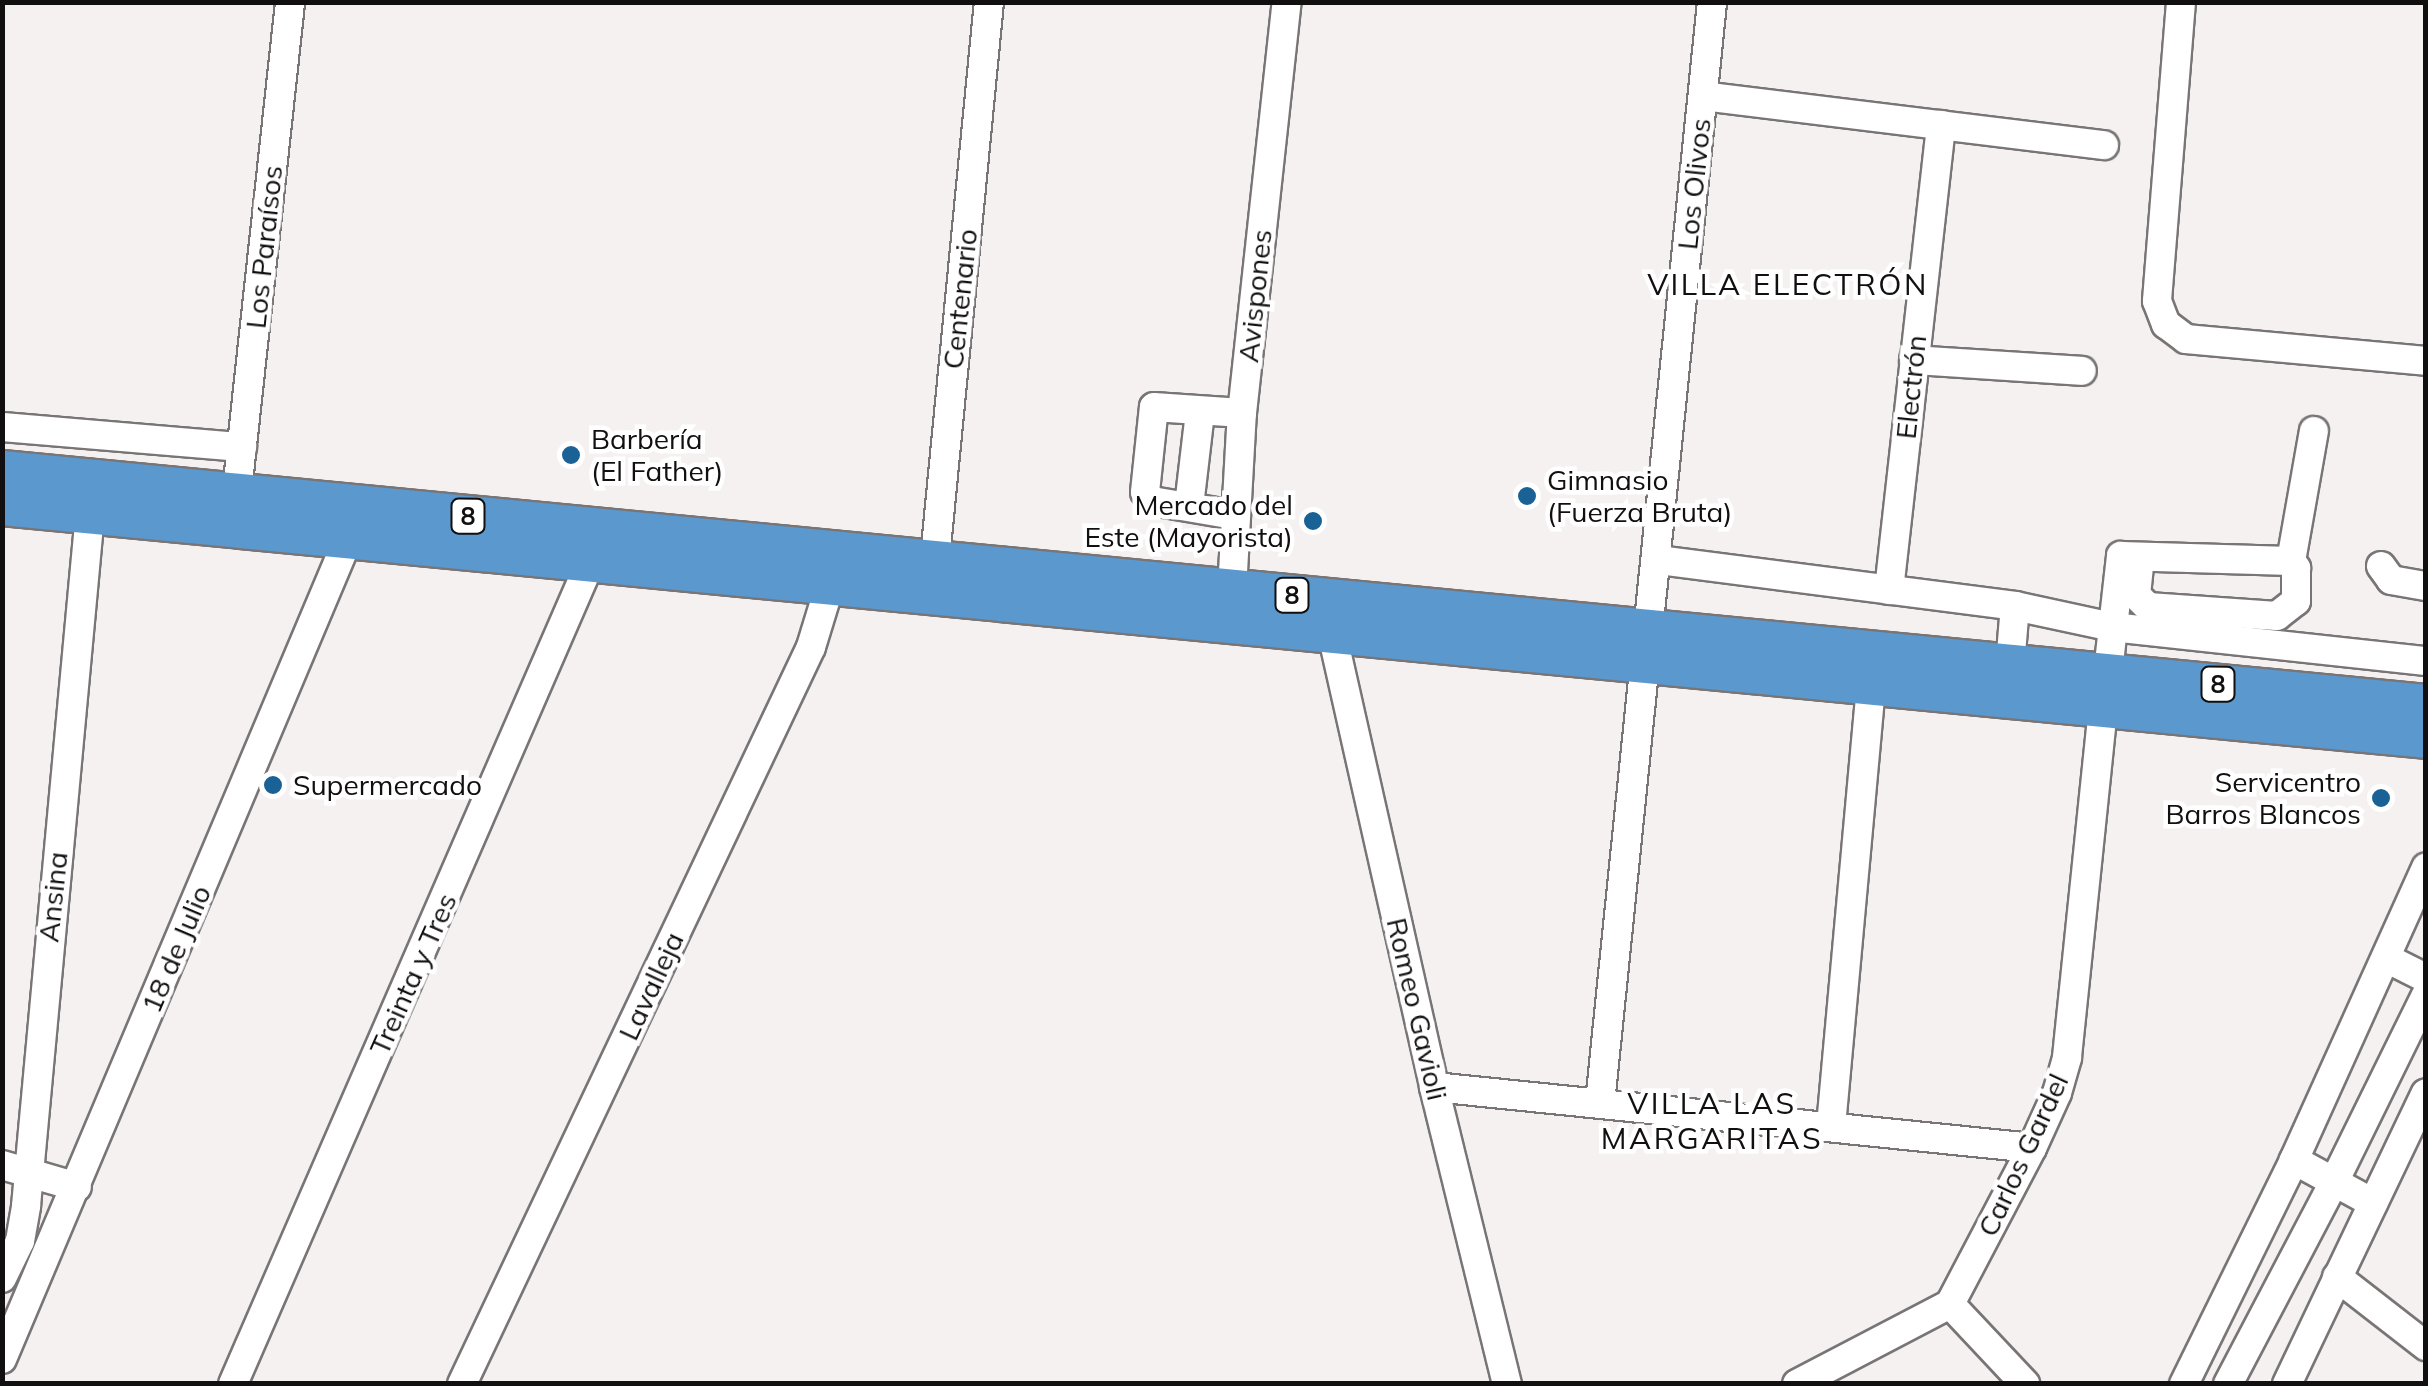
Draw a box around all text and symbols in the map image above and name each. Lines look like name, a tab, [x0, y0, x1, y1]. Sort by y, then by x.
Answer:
street label: Los Olivos	[1670, 117, 1718, 251]
street label: Los Paraísos	[239, 164, 289, 330]
street label: Centenario	[936, 227, 984, 371]
street label: Avispones	[1231, 228, 1279, 364]
district label: VILLA ELECTRÓN	[1647, 266, 1929, 302]
street label: Electrón	[1889, 333, 1933, 441]
place label: Barbería (El Father)	[591, 422, 723, 488]
marker: Barbería (El Father)	[560, 444, 582, 466]
place label: Gimnasio (Fuerza Bruta)	[1547, 463, 1732, 529]
marker: Gimnasio (Fuerza Bruta)	[1516, 485, 1538, 507]
place label: Mercado del Este (Mayorista)	[1084, 488, 1293, 554]
road number: 8	[450, 496, 486, 536]
marker: Mercado del Este (Mayorista)	[1302, 510, 1324, 532]
road number: 8	[1274, 575, 1310, 615]
road number: 8	[2200, 664, 2236, 704]
place label: Servicentro Barros Blancos	[2165, 765, 2361, 831]
place label: Supermercado	[293, 768, 482, 802]
marker: Supermercado	[262, 774, 284, 796]
marker: Servicentro Barros Blancos	[2370, 787, 2392, 809]
street label: Ansina	[32, 850, 74, 944]
street label: 18 de Julio	[134, 880, 218, 1018]
street label: Treinta y Tres	[362, 888, 464, 1060]
street label: Romeo Gavioli	[1380, 915, 1454, 1103]
street label: Lavalleja	[611, 927, 691, 1045]
street label: Carlos Gardel	[1971, 1068, 2075, 1242]
district label: VILLA LAS MARGARITAS	[1601, 1085, 1823, 1156]

